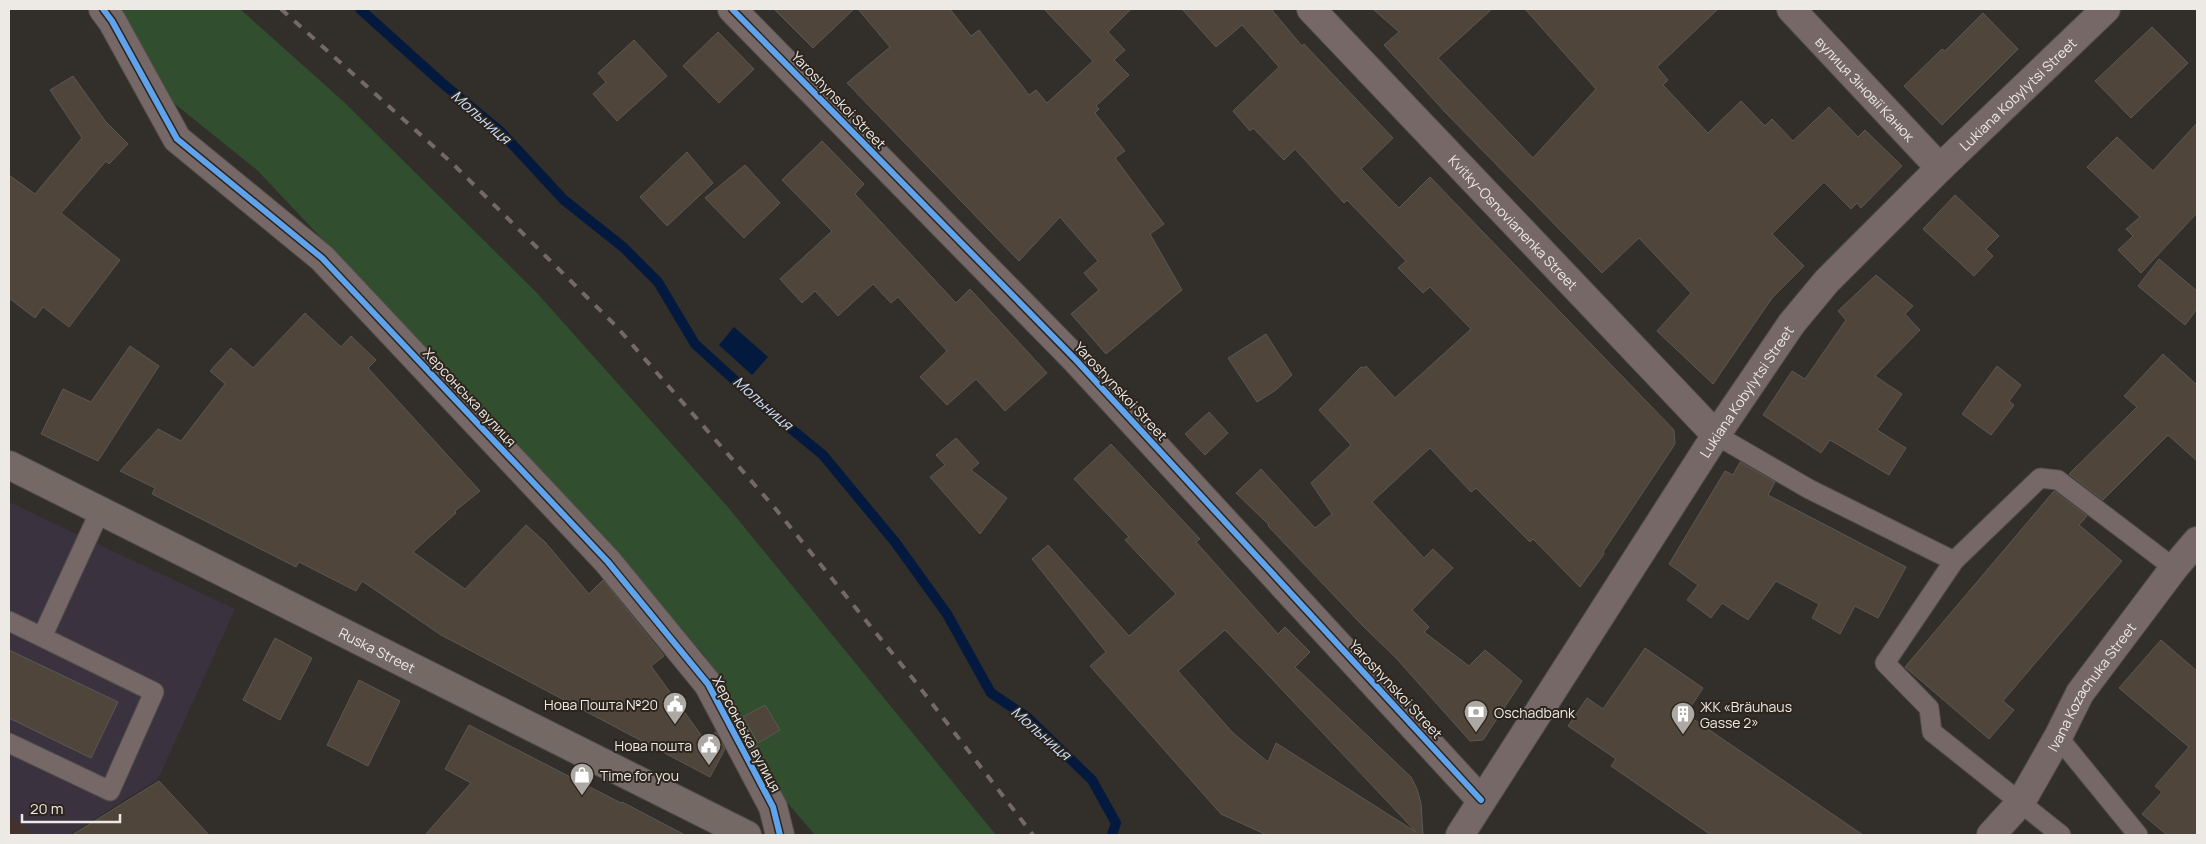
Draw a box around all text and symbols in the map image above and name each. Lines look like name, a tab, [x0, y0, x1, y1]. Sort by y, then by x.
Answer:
street label: вулиця Зіновії Канюк	[1812, 32, 1920, 146]
street label: Lukiana Kobylytsi Street	[1955, 33, 2080, 154]
street label: Yaroshynskoi Street	[788, 47, 891, 153]
water label: Мольниця	[447, 85, 517, 150]
street label: Kvitky-Osnovianenka Street	[1445, 150, 1583, 294]
street label: Lukiana Kobylytsi Street	[1695, 321, 1797, 461]
street label: Yaroshynskoi Street	[1070, 338, 1172, 445]
street label: Херсонська вулиця	[419, 343, 521, 451]
water label: Мольниця	[729, 371, 799, 436]
street label: Ivana Kozachuka Street	[2043, 618, 2140, 754]
street label: Ruska Street	[336, 623, 419, 677]
street label: Yaroshynskoi Street	[1345, 636, 1447, 743]
street label: Херсонська вулиця	[708, 673, 786, 795]
public building icon: Нова Пошта №20	[662, 691, 688, 725]
place label: Нова Пошта №20	[544, 695, 658, 714]
place label: ЖК «Bräuhaus Gasse 2»	[1700, 697, 1792, 732]
bank icon: Oschadbank	[1463, 699, 1489, 733]
water label: Мольниця	[1007, 701, 1077, 766]
building icon: ЖК «Bräuhaus Gasse 2»	[1670, 701, 1696, 735]
place label: Oschadbank	[1494, 703, 1576, 722]
public building icon: Нова пошта	[696, 732, 722, 766]
place label: Нова пошта	[615, 736, 692, 755]
shop icon: Time for you	[569, 762, 595, 796]
place label: Time for you	[600, 766, 679, 785]
scale bar	[22, 792, 120, 824]
text: 20 m	[30, 798, 63, 819]

